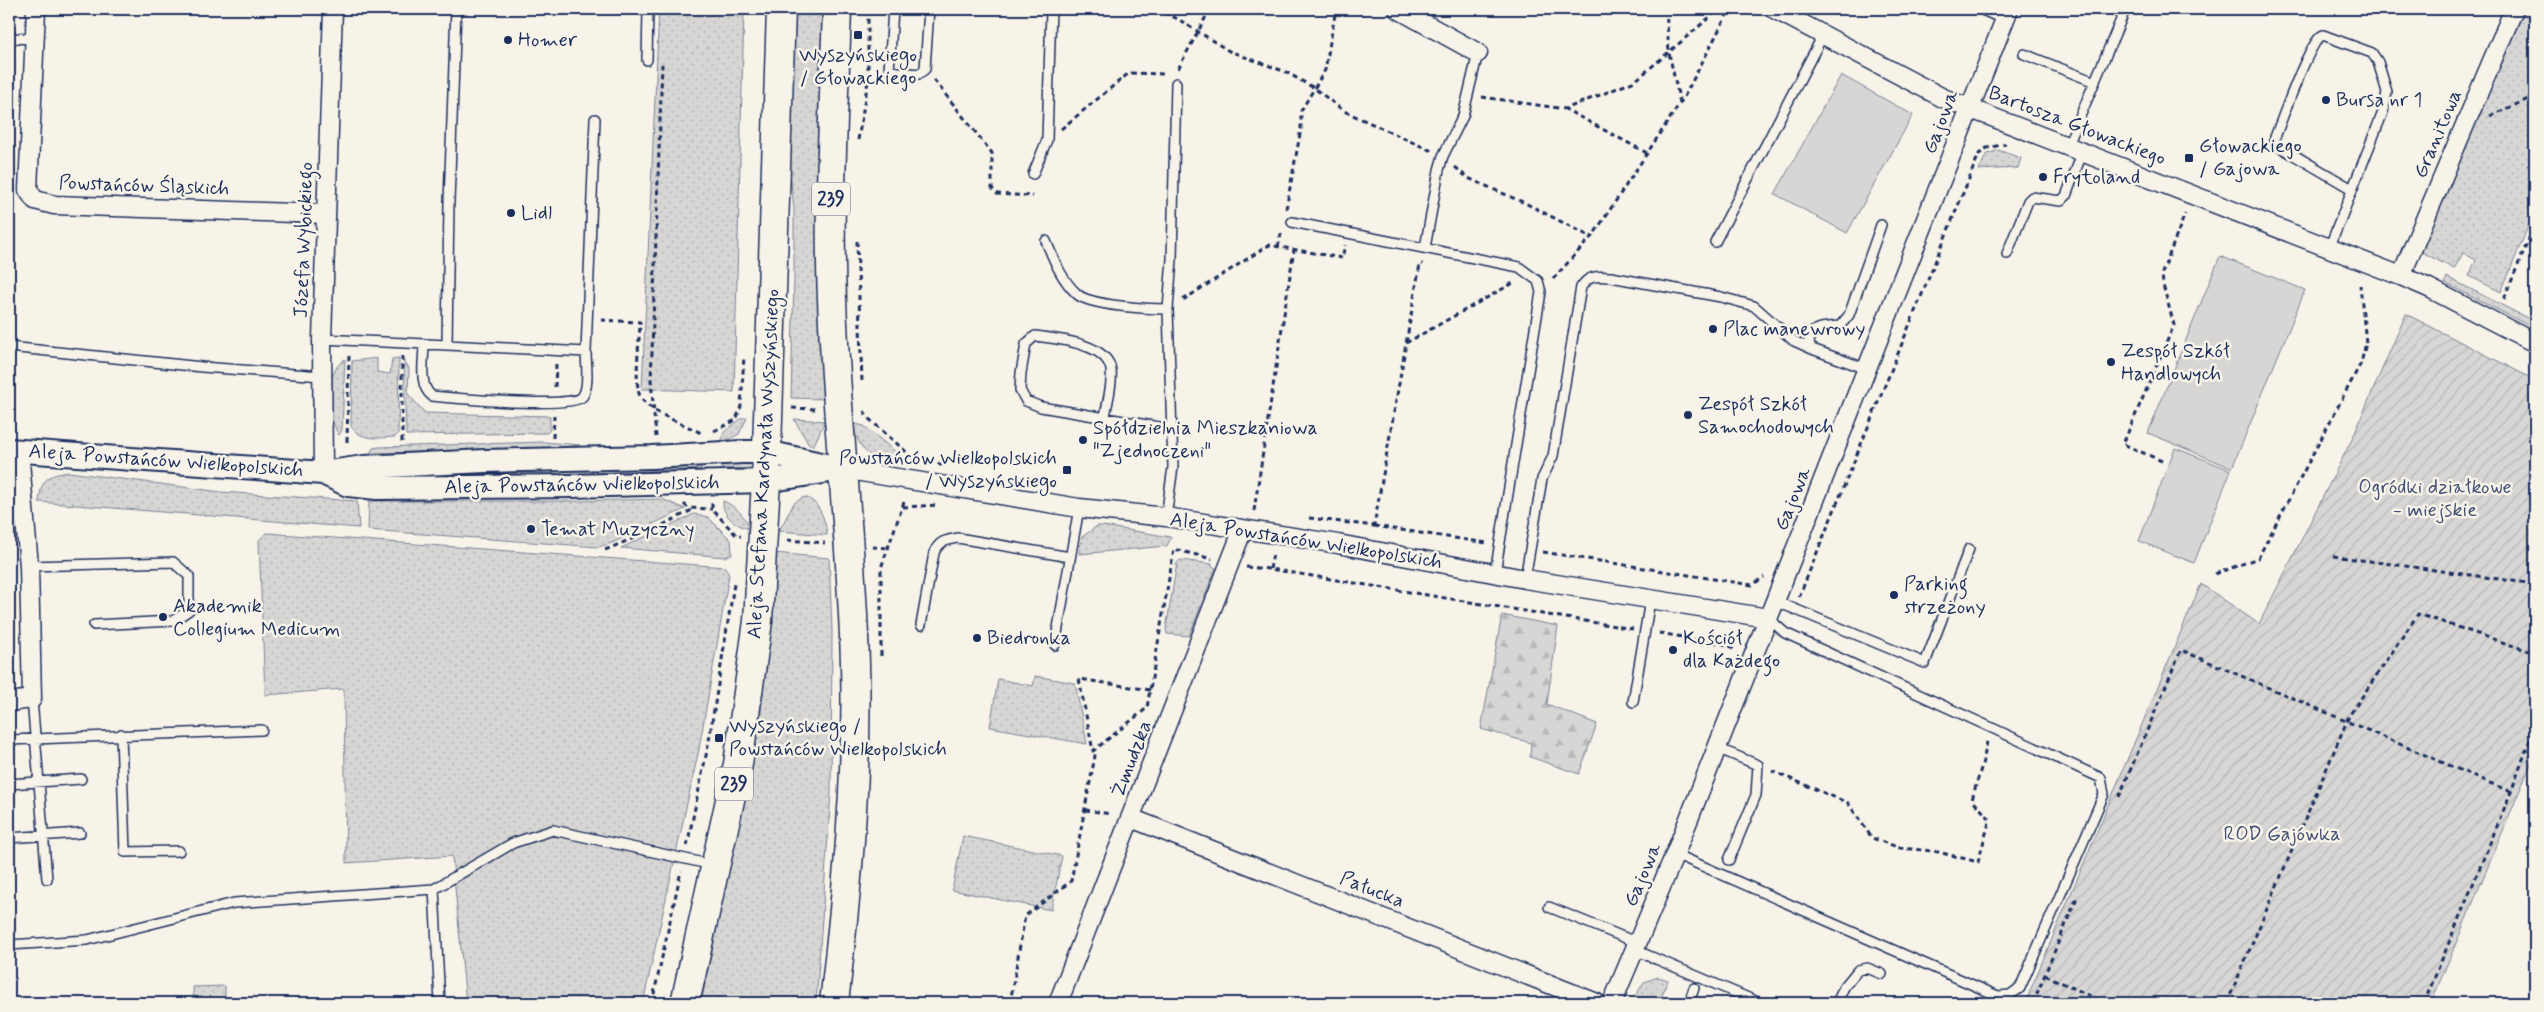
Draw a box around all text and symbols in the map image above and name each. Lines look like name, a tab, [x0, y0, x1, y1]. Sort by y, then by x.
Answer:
place label: Homer	[518, 27, 578, 54]
marker: Wyszyńskiego / Głowackiego	[852, 29, 864, 41]
marker: Homer	[502, 34, 514, 46]
place label: Wyszyńskiego / Głowackiego	[799, 42, 917, 92]
street label: Bartosza Głowackiego	[1984, 80, 2170, 172]
street label: Gajowa	[1916, 85, 1966, 158]
street label: Granitowa	[2407, 86, 2469, 182]
place label: Bursa nr 1	[2336, 87, 2422, 114]
marker: Bursa nr 1	[2320, 94, 2332, 106]
place label: Głowackiego / Gajowa	[2199, 133, 2302, 183]
marker: Głowackiego / Gajowa	[2183, 152, 2195, 164]
street label: Józefa Wybickiego	[288, 162, 322, 319]
place label: Frytoland	[2053, 164, 2140, 191]
street label: Powstańców Śląskich	[58, 170, 230, 202]
marker: Frytoland	[2037, 171, 2049, 183]
road number: 239	[812, 182, 850, 215]
place label: Lidl	[521, 200, 552, 227]
marker: Lidl	[505, 207, 517, 219]
street label: Aleja Stefana Kardynała Wyszyńskiego	[741, 288, 788, 640]
place label: Plac manewrowy	[1723, 316, 1865, 343]
marker: Plac manewrowy	[1707, 323, 1719, 335]
place label: Zespół Szkół Handlowych	[2121, 338, 2230, 388]
marker: Zespół Szkół Handlowych	[2105, 356, 2117, 368]
place label: Zespół Szkół Samochodowych	[1698, 391, 1834, 441]
marker: Zespół Szkół Samochodowych	[1682, 409, 1694, 421]
place label: Spółdzielnia Mieszkaniowa "Zjednoczeni"	[1093, 415, 1318, 465]
marker: Spółdzielnia Mieszkaniowa "Zjednoczeni"	[1077, 434, 1089, 446]
street label: Aleja Powstańców Wielkopolskich	[28, 438, 304, 484]
place label: Powstańców Wielkopolskich / Wyszyńskiego	[839, 445, 1057, 496]
street label: Gajowa	[1768, 462, 1818, 535]
marker: Powstańców Wielkopolskich / Wyszyńskiego	[1061, 464, 1073, 476]
street label: Aleja Powstańców Wielkopolskich	[444, 469, 720, 501]
park label: Ogródki działkowe - miejskie	[2358, 474, 2512, 524]
street label: Aleja Powstańców Wielkopolskich	[1168, 506, 1444, 576]
place label: Temat Muzyczny	[541, 516, 694, 543]
marker: Temat Muzyczny	[525, 523, 537, 535]
place label: Parking strzeżony	[1904, 571, 1986, 621]
marker: Parking strzeżony	[1888, 589, 1900, 601]
place label: Akademik Collegium Medicum	[173, 593, 340, 643]
marker: Akademik Collegium Medicum	[157, 611, 169, 623]
place label: Biedronka	[987, 625, 1071, 652]
place label: Kościół dla Każdego	[1683, 625, 1780, 677]
marker: Biedronka	[971, 632, 983, 644]
marker: Kościół dla Każdego	[1667, 644, 1679, 656]
place label: Wyszyńskiego / Powstańców Wielkopolskich	[729, 713, 947, 763]
street label: Żmudzka	[1105, 717, 1159, 801]
marker: Wyszyńskiego / Powstańców Wielkopolskich	[713, 732, 725, 744]
road number: 239	[715, 768, 753, 801]
park label: ROD Gajówka	[2223, 821, 2341, 848]
street label: Gajowa	[1618, 838, 1669, 911]
street label: Pałucka	[1336, 865, 1408, 915]

